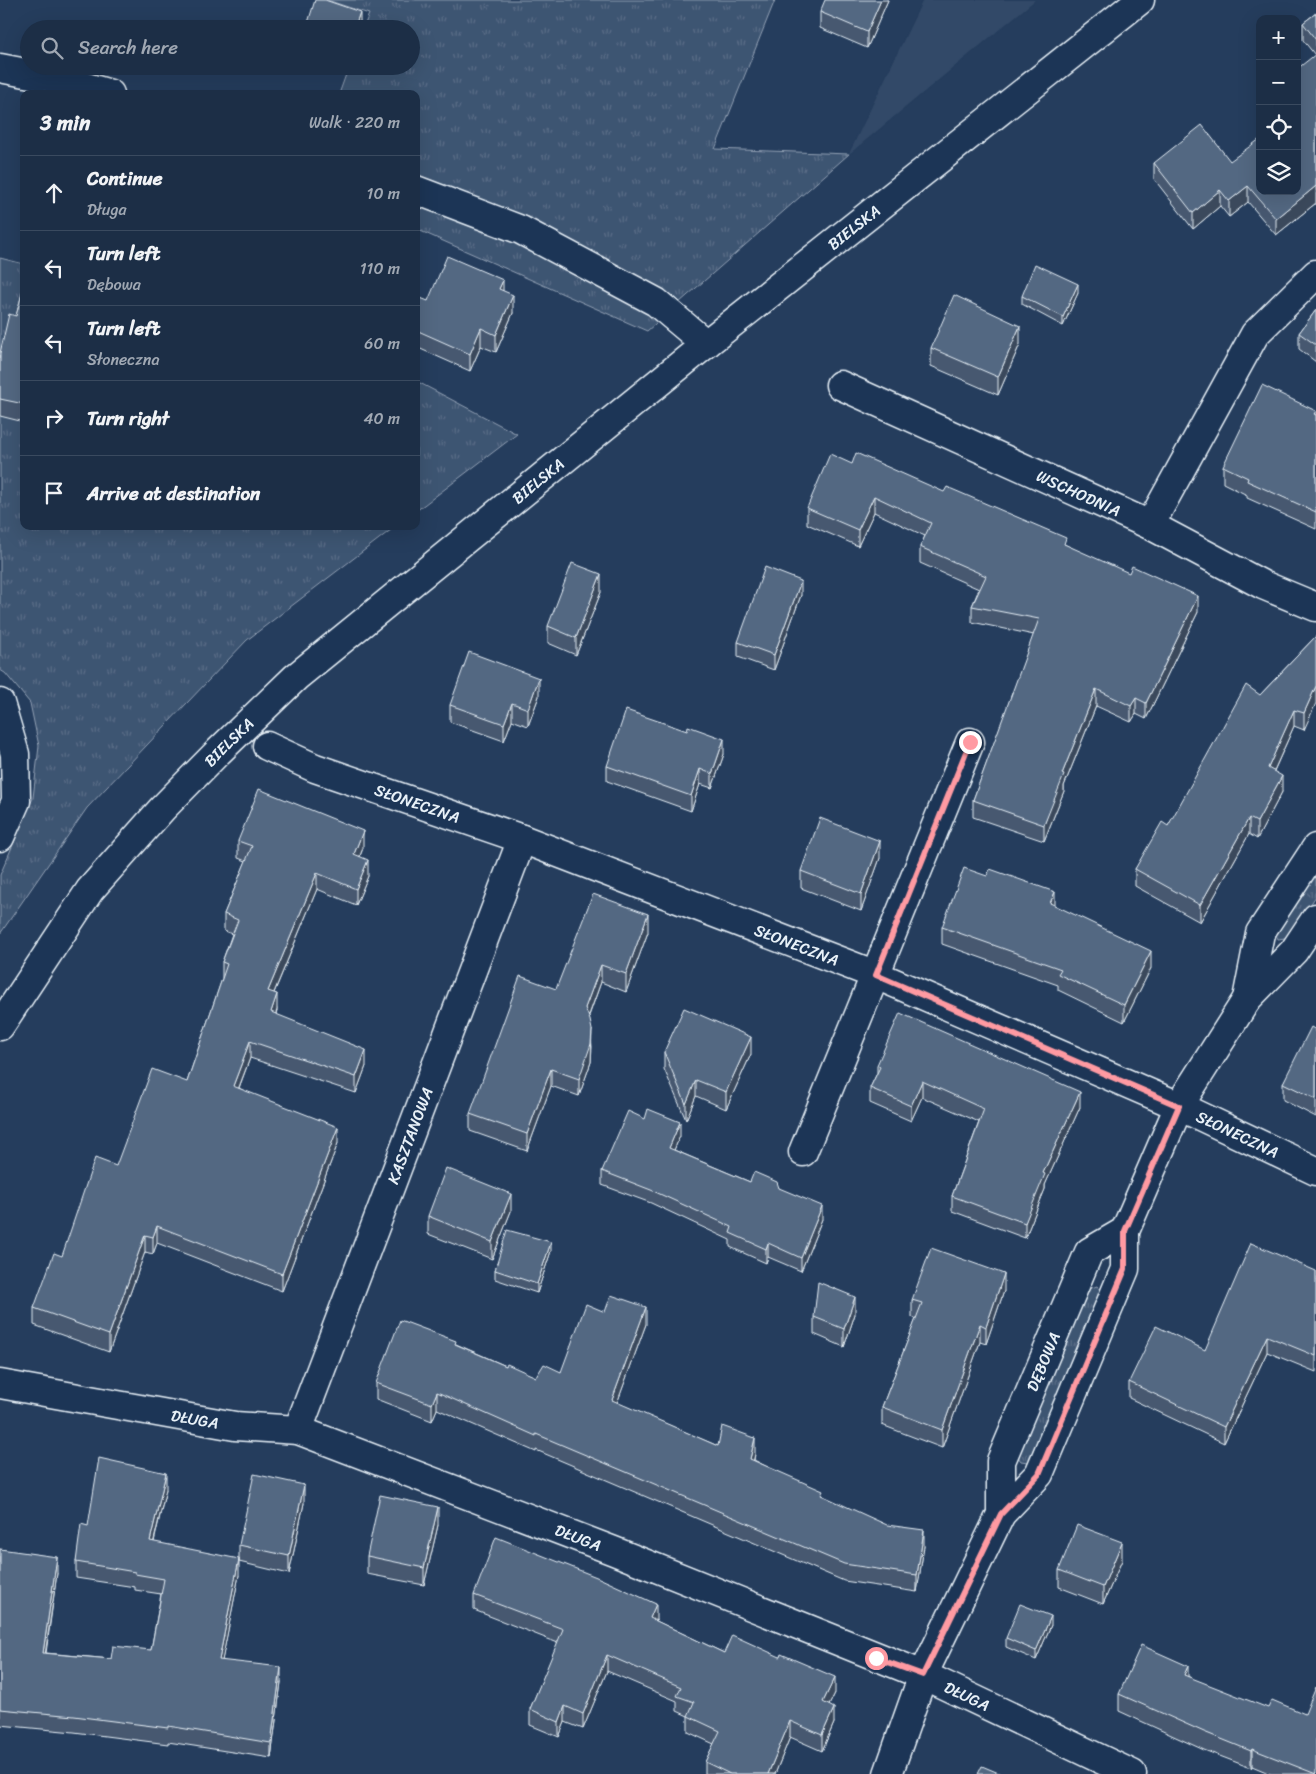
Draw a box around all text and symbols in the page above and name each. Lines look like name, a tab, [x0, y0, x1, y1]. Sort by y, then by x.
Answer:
map controls	[1256, 15, 1301, 195]
button: +	[1256, 15, 1301, 60]
search box	[20, 20, 420, 75]
text: Search here	[78, 31, 178, 64]
icon: search	[38, 34, 66, 62]
button: −	[1256, 60, 1301, 105]
text: 3 min	[40, 104, 90, 142]
button: locate	[1256, 105, 1301, 150]
text: Walk · 220 m	[309, 108, 400, 137]
button: layers	[1256, 150, 1301, 195]
text: Continue	[87, 162, 163, 195]
icon: ahead	[40, 179, 68, 207]
text: 10 m	[367, 179, 400, 208]
text: Długa	[87, 195, 127, 224]
street label: BIELSKA	[820, 197, 887, 258]
text: Turn left	[87, 237, 160, 270]
icon: left	[40, 254, 68, 282]
text: 110 m	[360, 254, 400, 283]
text: Dębowa	[87, 270, 141, 299]
text: Turn left	[87, 312, 160, 345]
icon: left	[40, 329, 68, 357]
text: 60 m	[364, 329, 400, 358]
text: Słoneczna	[87, 345, 160, 374]
text: Turn right	[87, 402, 169, 435]
icon: right	[40, 404, 68, 432]
text: 40 m	[363, 404, 400, 433]
street label: BIELSKA	[505, 450, 571, 511]
street label: WSCHODNIA	[1032, 461, 1126, 525]
text: Arrive at destination	[87, 477, 260, 510]
icon: arrive	[40, 479, 68, 507]
street label: BIELSKA	[196, 710, 261, 774]
route end	[959, 731, 982, 754]
street label: SŁONECZNA	[371, 775, 464, 831]
street label: SŁONECZNA	[750, 915, 843, 974]
street label: KASZTANOWA	[378, 1083, 441, 1188]
street label: SŁONECZNA	[1191, 1102, 1284, 1166]
street label: DĘBOWA	[1017, 1327, 1068, 1396]
street label: DŁUGA	[169, 1400, 221, 1437]
street label: DŁUGA	[551, 1515, 606, 1559]
route start	[865, 1647, 888, 1670]
street label: DŁUGA	[939, 1673, 995, 1719]

